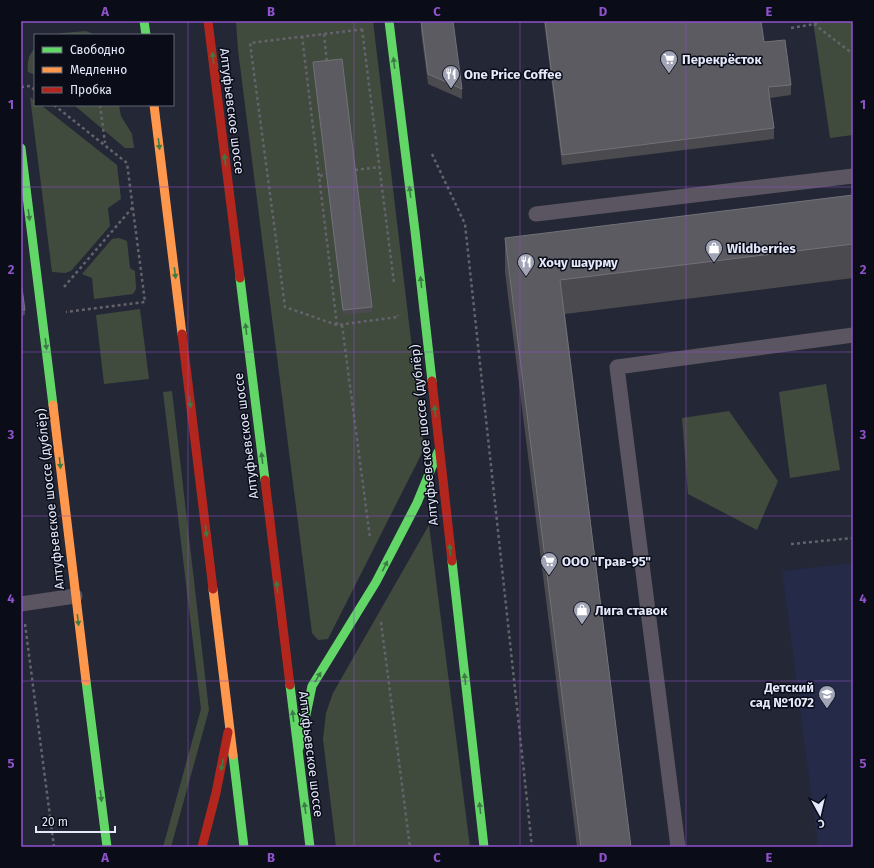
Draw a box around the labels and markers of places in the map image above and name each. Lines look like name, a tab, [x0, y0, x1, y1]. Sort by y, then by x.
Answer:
supermarket icon: Перекрёсток	[659, 49, 679, 74]
place label: Перекрёсток	[682, 52, 762, 67]
restaurant icon: One Price Coffee	[441, 64, 461, 89]
place label: One Price Coffee	[464, 67, 562, 82]
shop icon: Wildberries	[704, 238, 724, 263]
place label: Wildberries	[727, 241, 796, 256]
restaurant icon: Хочу шаурму	[516, 252, 536, 277]
place label: Хочу шаурму	[538, 255, 618, 270]
supermarket icon: ООО "Грав-95"	[539, 551, 559, 576]
place label: ООО "Грав-95"	[562, 554, 651, 569]
shop icon: Лига ставок	[572, 600, 592, 625]
place label: Лига ставок	[595, 603, 668, 618]
place label: Детский сад №1072	[750, 680, 814, 710]
school or university icon: Детский сад №1072	[817, 684, 837, 709]

